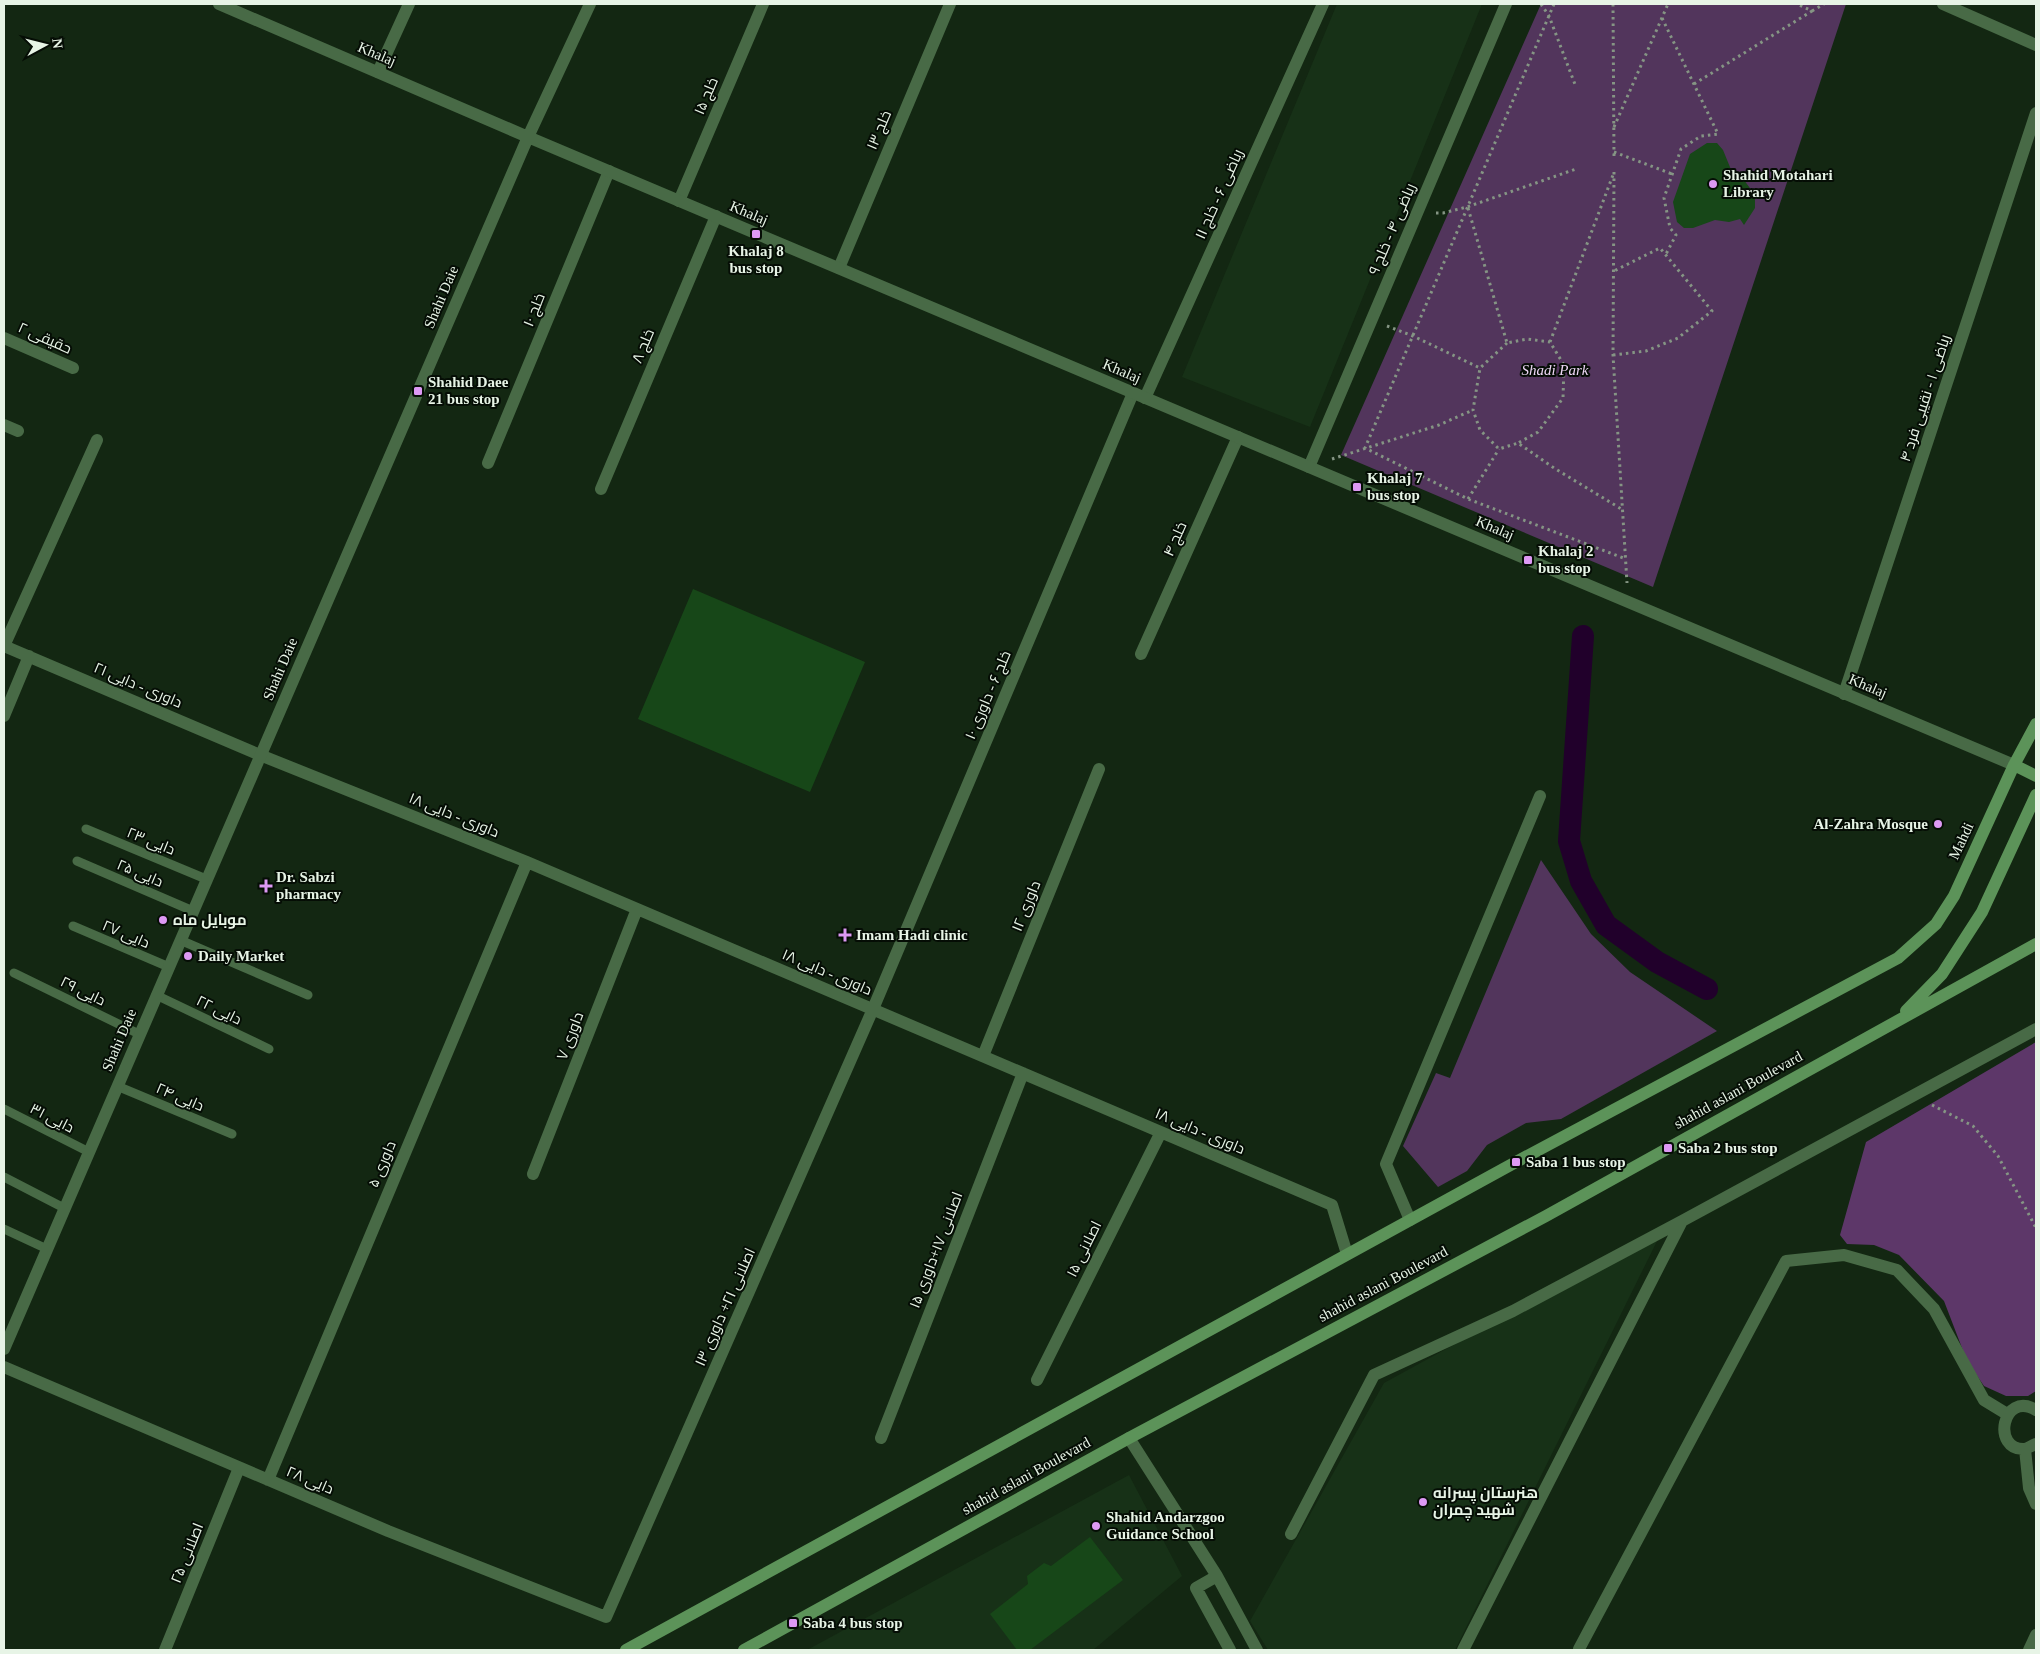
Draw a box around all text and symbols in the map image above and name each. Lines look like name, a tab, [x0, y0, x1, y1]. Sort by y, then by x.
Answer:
north arrow	[20, 20, 70, 70]
text: N	[49, 38, 65, 49]
street label: Khalaj	[355, 39, 399, 69]
street label: خلج ۱۵	[691, 75, 724, 118]
street label: خلج ۱۳	[864, 108, 897, 153]
street label: ریاضی ۶ - خلج ۱۱	[1192, 147, 1249, 243]
place label: Shahid Motahari Library	[1723, 167, 1833, 200]
marker: Shahid Motahari Library	[1707, 178, 1719, 190]
street label: ریاضی ۴ - خلج ۹	[1365, 181, 1421, 278]
street label: Khalaj	[727, 198, 771, 228]
marker: Khalaj 8 bus stop	[750, 228, 762, 240]
place label: Khalaj 8 bus stop	[728, 243, 784, 276]
street label: Shahi Daie	[421, 263, 461, 331]
street label: خلج ۱۰	[520, 291, 551, 330]
street label: حقیقی ۲	[15, 319, 74, 359]
street label: خلج ۸	[629, 327, 660, 367]
street label: ریاضی ۱ - نقیبی فرد ۴	[1897, 332, 1955, 464]
street label: Khalaj	[1100, 356, 1144, 386]
park label: Shadi Park	[1521, 362, 1589, 378]
place label: Shahid Daee 21 bus stop	[428, 374, 509, 407]
marker: Shahid Daee 21 bus stop	[412, 385, 424, 397]
place label: Khalaj 7 bus stop	[1367, 470, 1423, 503]
marker: Khalaj 7 bus stop	[1351, 481, 1363, 493]
street label: Khalaj	[1473, 513, 1517, 543]
street label: خلج ۴	[1160, 519, 1192, 560]
place label: Khalaj 2 bus stop	[1538, 543, 1593, 576]
marker: Khalaj 2 bus stop	[1522, 554, 1534, 566]
street label: Shahi Daie	[260, 635, 300, 703]
street label: خلج ۶ - داوری ۱۰	[962, 648, 1017, 743]
street label: داوری - دایی ۲۱	[91, 659, 184, 713]
street label: Khalaj	[1846, 671, 1890, 701]
street label: داوری - دایی ۱۸	[406, 790, 501, 842]
place label: Al-Zahra Mosque	[1813, 816, 1928, 832]
marker: Al-Zahra Mosque	[1932, 818, 1944, 830]
street label: Mahdi	[1945, 820, 1977, 862]
street label: دایی ۲۳	[124, 824, 177, 860]
street label: دایی ۲۵	[114, 856, 165, 892]
place label: Dr. Sabzi pharmacy	[276, 869, 341, 902]
street label: داوری ۱۲	[1009, 878, 1045, 934]
marker: Dr. Sabzi pharmacy	[260, 880, 272, 892]
place label: موبایل ماه	[173, 912, 247, 929]
marker: موبایل ماه	[157, 914, 169, 926]
street label: دایی ۲۷	[99, 917, 152, 953]
place label: Imam Hadi clinic	[856, 927, 968, 943]
marker: Imam Hadi clinic	[838, 928, 852, 942]
street label: داوری - دایی ۱۸	[779, 946, 874, 1000]
place label: Daily Market	[198, 948, 284, 964]
marker: Daily Market	[182, 950, 194, 962]
street label: دایی ۲۹	[57, 973, 108, 1011]
street label: دایی ۲۲	[193, 992, 244, 1030]
street label: Shahi Daie	[99, 1006, 139, 1074]
street label: داوری ۷	[554, 1010, 588, 1063]
street label: shahid aslani Boulevard	[1671, 1048, 1805, 1132]
street label: دایی ۲۴	[153, 1080, 206, 1116]
street label: دایی ۳۱	[26, 1100, 77, 1138]
street label: داوری - دایی ۱۸	[1152, 1105, 1247, 1159]
street label: داوری ۵	[365, 1138, 401, 1190]
place label: Saba 2 bus stop	[1678, 1140, 1778, 1156]
marker: Saba 2 bus stop	[1662, 1142, 1674, 1154]
place label: Saba 1 bus stop	[1526, 1154, 1626, 1170]
marker: Saba 1 bus stop	[1510, 1156, 1522, 1168]
street label: اصلانی ۱۷+داوری ۱۵	[906, 1190, 967, 1311]
street label: اصلانی ۱۵	[1064, 1218, 1106, 1280]
street label: shahid aslani Boulevard	[1316, 1243, 1451, 1325]
street label: اصلانی ۲۱+ داوری ۱۳	[692, 1245, 760, 1369]
street label: shahid aslani Boulevard	[959, 1434, 1093, 1518]
street label: دایی ۲۸	[283, 1463, 336, 1499]
place label: هنرستان پسرانه شهید چمران	[1433, 1485, 1538, 1521]
marker: هنرستان پسرانه شهید چمران	[1417, 1496, 1429, 1508]
place label: Shahid Andarzgoo Guidance School	[1106, 1509, 1225, 1542]
marker: Shahid Andarzgoo Guidance School	[1090, 1520, 1102, 1532]
street label: اصلانی ۲۵	[168, 1521, 208, 1586]
place label: Saba 4 bus stop	[803, 1615, 903, 1631]
marker: Saba 4 bus stop	[787, 1617, 799, 1629]

